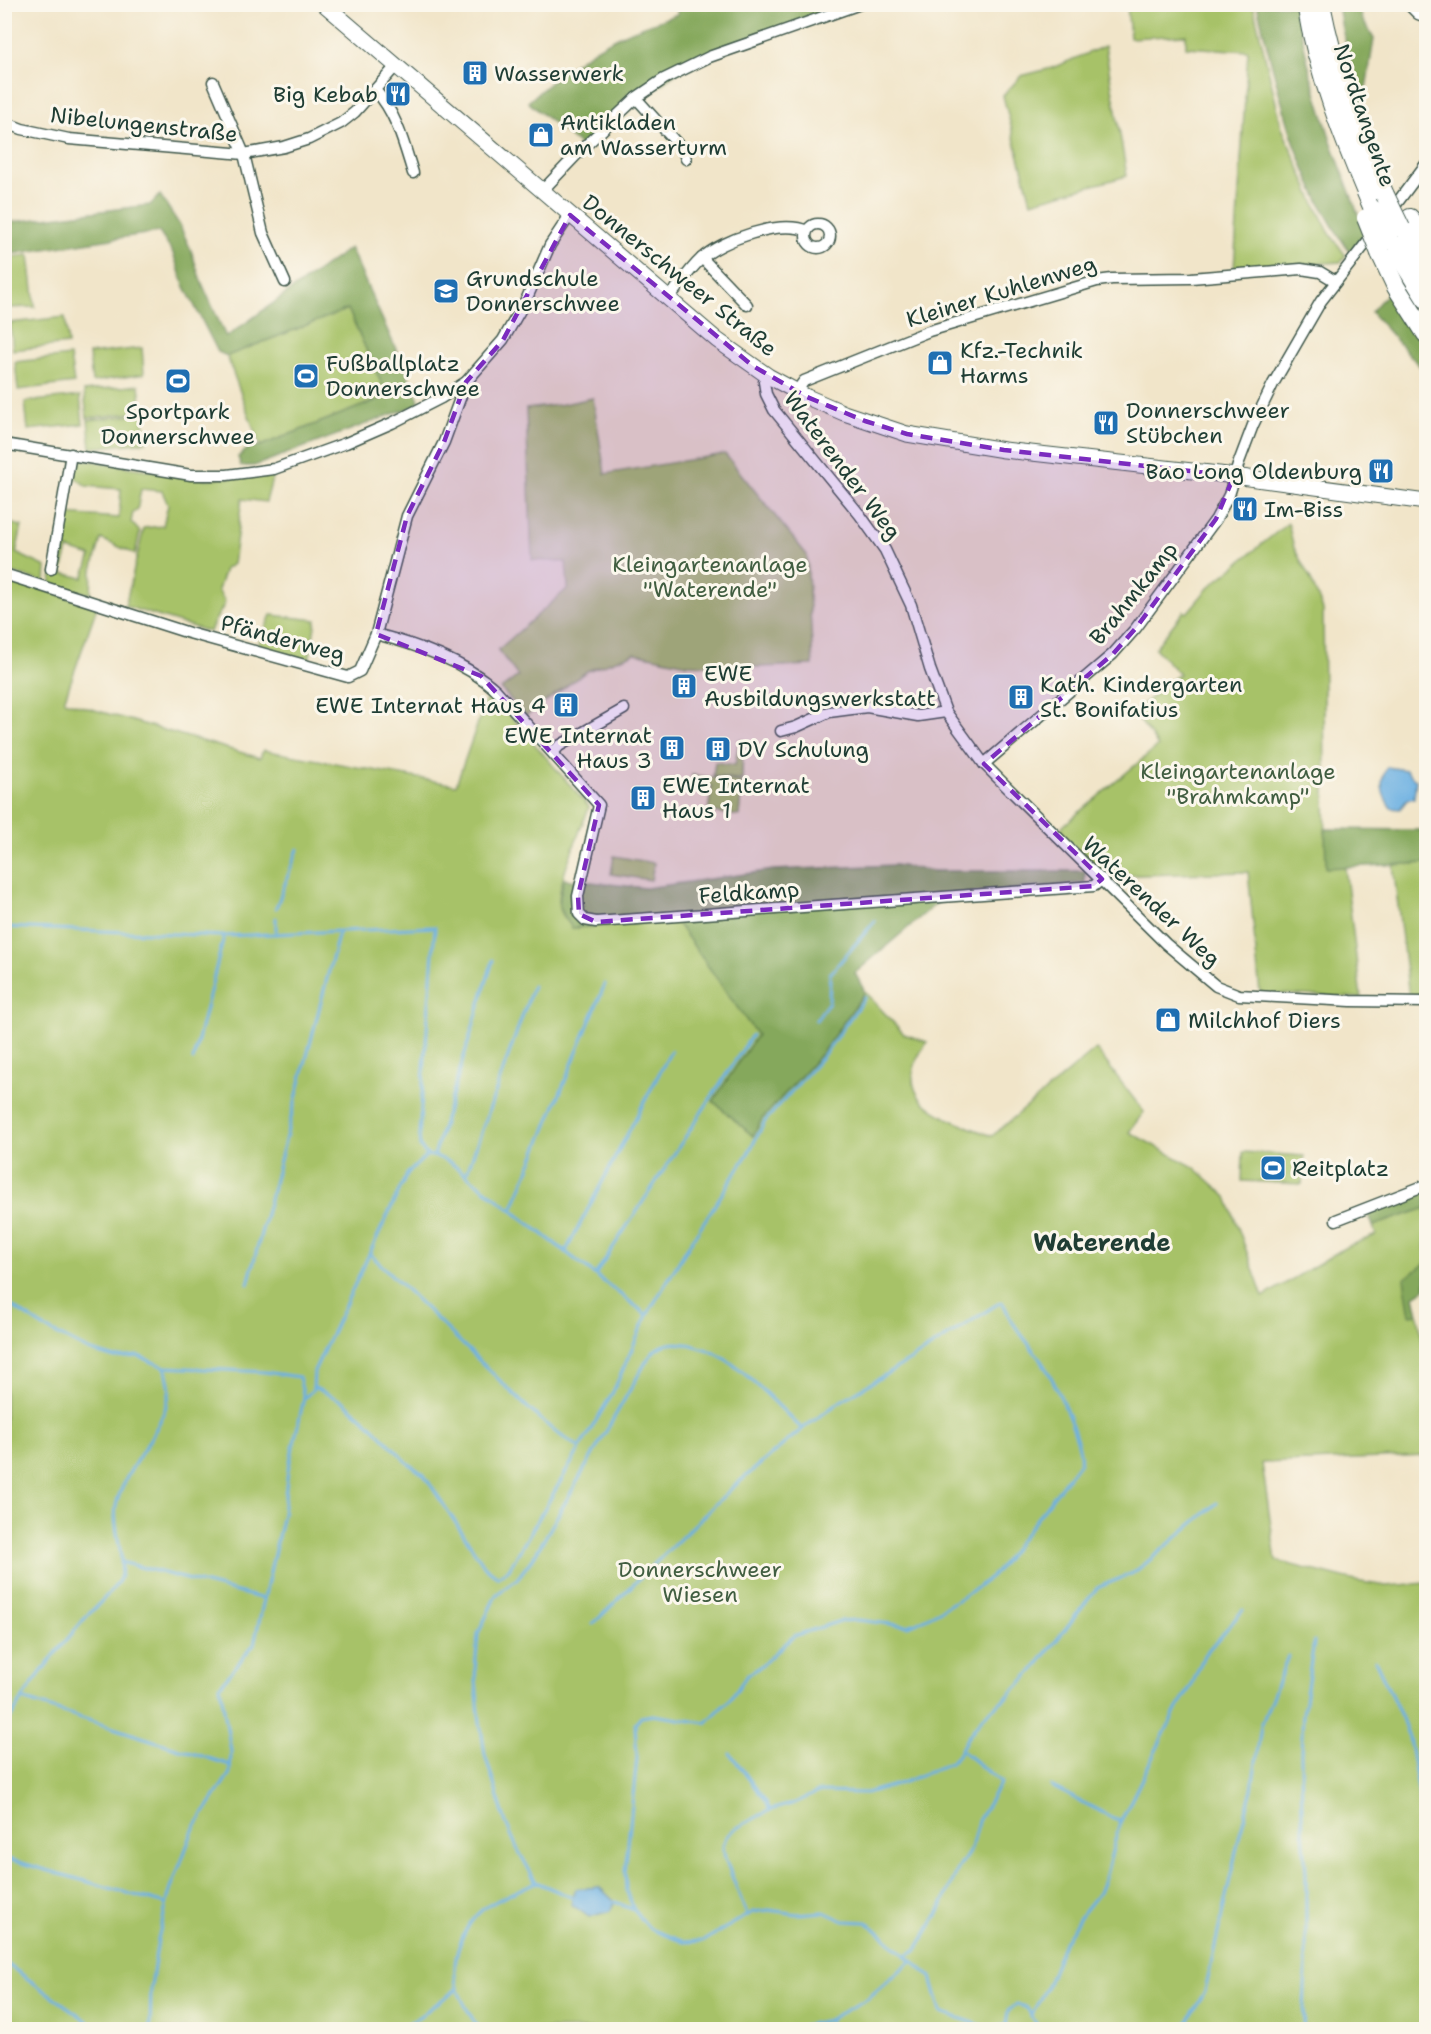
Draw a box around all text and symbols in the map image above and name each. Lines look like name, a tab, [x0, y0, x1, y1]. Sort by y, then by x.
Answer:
street label: Nordtangente	[1327, 40, 1403, 190]
building icon: Wasserwerk	[460, 58, 490, 88]
place label: Wasserwerk	[494, 59, 624, 88]
restaurant icon: Big Kebab	[383, 79, 413, 109]
place label: Big Kebab	[273, 80, 378, 109]
street label: Nibelungenstraße	[49, 100, 239, 149]
place label: Antikladen am Wasserturm	[560, 108, 727, 162]
shop icon: Antikladen am Wasserturm	[526, 120, 556, 150]
street label: Donnerschweer Straße	[576, 188, 783, 363]
street label: Kleiner Kuhlenweg	[903, 249, 1100, 334]
place label: Grundschule Donnerschwee	[466, 264, 620, 318]
school or university icon: Grundschule Donnerschwee	[431, 276, 461, 306]
place label: Kfz.-Technik Harms	[960, 336, 1083, 390]
shop icon: Kfz.-Technik Harms	[925, 348, 955, 378]
place label: Fußballplatz Donnerschwee	[326, 349, 480, 403]
sports icon: Fußballplatz Donnerschwee	[291, 361, 321, 391]
sports icon: Sportpark Donnerschwee	[163, 366, 193, 396]
street label: Waterender Weg	[777, 385, 908, 546]
place label: Donnerschweer Stübchen	[1126, 396, 1290, 450]
place label: Sportpark Donnerschwee	[101, 397, 255, 451]
restaurant icon: Donnerschweer Stübchen	[1091, 408, 1121, 438]
restaurant icon: Bao Long Oldenburg	[1366, 456, 1396, 486]
place label: Bao Long Oldenburg	[1146, 457, 1362, 486]
restaurant icon: Im-Biss	[1230, 494, 1260, 524]
place label: Im-Biss	[1264, 495, 1343, 524]
street label: Brahmkamp	[1083, 536, 1184, 651]
park label: Kleingartenanlage "Waterende"	[612, 550, 808, 604]
street label: Pfänderweg	[217, 608, 348, 669]
place label: EWE Ausbildungswerkstatt	[704, 659, 936, 713]
place label: Kath. Kindergarten St. Bonifatius	[1040, 670, 1242, 724]
building icon: EWE Ausbildungswerkstatt	[669, 671, 699, 701]
building icon: Kath. Kindergarten St. Bonifatius	[1006, 682, 1036, 712]
building icon: EWE Internat Haus 4	[551, 690, 581, 720]
place label: EWE Internat Haus 4	[315, 691, 546, 720]
place label: EWE Internat Haus 3	[504, 721, 652, 775]
building icon: EWE Internat Haus 3	[657, 733, 687, 763]
building icon: DV Schulung	[703, 734, 733, 764]
place label: DV Schulung	[738, 735, 869, 764]
park label: Kleingartenanlage "Brahmkamp"	[1140, 757, 1336, 811]
place label: EWE Internat Haus 1	[662, 771, 810, 825]
building icon: EWE Internat Haus 1	[628, 783, 658, 813]
street label: Waterender Weg	[1076, 830, 1227, 973]
street label: Feldkamp	[698, 875, 800, 910]
shop icon: Milchhof Diers	[1153, 1005, 1183, 1035]
place label: Milchhof Diers	[1188, 1006, 1341, 1035]
sports icon: Reitplatz	[1258, 1153, 1288, 1183]
place label: Reitplatz	[1292, 1154, 1389, 1183]
district label: Waterende	[1033, 1227, 1171, 1259]
park label: Donnerschweer Wiesen	[618, 1555, 782, 1609]

